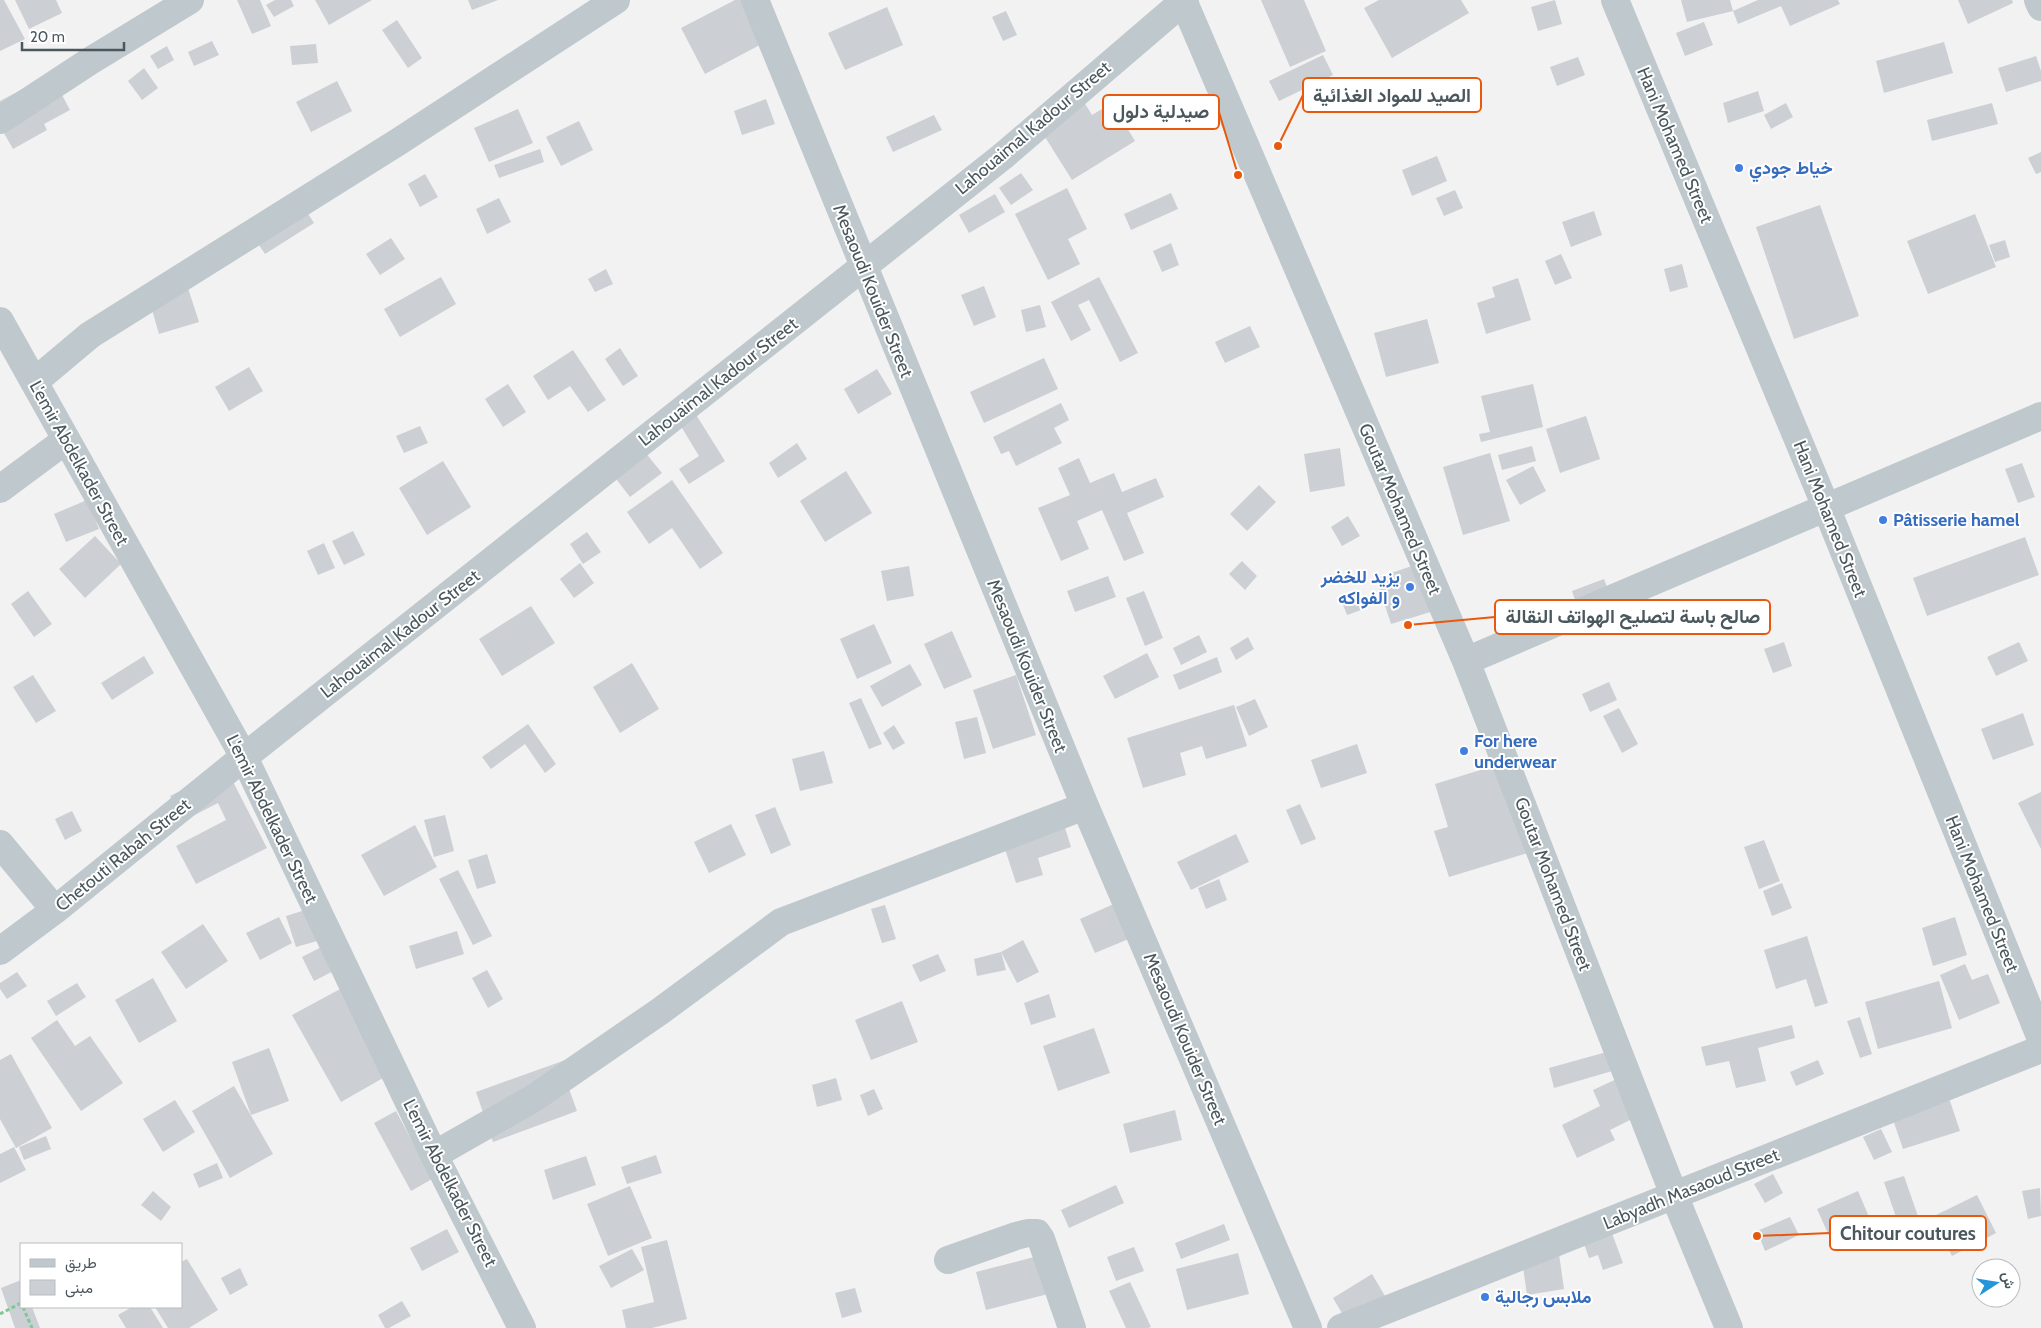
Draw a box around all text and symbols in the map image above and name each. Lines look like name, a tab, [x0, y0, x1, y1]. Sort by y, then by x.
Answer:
scale bar	[22, 20, 125, 52]
text: 20 m	[30, 28, 65, 46]
street label: Lahouaimal Kadour Street	[951, 57, 1115, 199]
street label: Hani Mohamed Street	[1632, 64, 1718, 226]
callout: الصيد للمواد الغذائية	[1303, 78, 1481, 112]
text: الصيد للمواد الغذائية	[1313, 84, 1471, 108]
callout: صيدلية دلول	[1103, 95, 1219, 129]
text: صيدلية دلول	[1113, 100, 1209, 124]
place label: خياط جودي	[1749, 157, 1833, 183]
marker: خياط جودي	[1733, 162, 1745, 174]
street label: Mesaoudi Kouider Street	[828, 201, 918, 381]
street label: Lahouaimal Kadour Street	[634, 313, 802, 451]
street label: L'emir Abdelkader Street	[25, 377, 133, 549]
street label: Goutar Mohamed Street	[1354, 420, 1446, 598]
street label: Hani Mohamed Street	[1789, 437, 1871, 601]
place label: Pâtisserie hamel	[1893, 509, 2020, 531]
marker: Pâtisserie hamel	[1877, 514, 1889, 526]
street label: Lahouaimal Kadour Street	[316, 565, 484, 703]
place label: يزيد للخضر و الفواكه	[1320, 566, 1400, 609]
street label: Mesaoudi Kouider Street	[982, 576, 1072, 756]
marker: يزيد للخضر و الفواكه	[1404, 581, 1416, 593]
callout: صالح باسة لتصليح الهواتف النقالة	[1495, 600, 1770, 634]
text: صالح باسة لتصليح الهواتف النقالة	[1506, 605, 1760, 630]
place label: For here underwear	[1474, 730, 1557, 773]
street label: L'emir Abdelkader Street	[222, 731, 322, 907]
marker: For here underwear	[1458, 745, 1470, 757]
street label: Chetouti Rabah Street	[51, 794, 195, 916]
street label: Goutar Mohamed Street	[1510, 794, 1596, 974]
street label: Hani Mohamed Street	[1941, 812, 2023, 976]
street label: Mesaoudi Kouider Street	[1139, 950, 1231, 1128]
street label: L'emir Abdelkader Street	[398, 1096, 502, 1270]
street label: Labyadh Masaoud Street	[1600, 1144, 1782, 1234]
callout: Chitour coutures	[1830, 1216, 1986, 1250]
text: Chitour coutures	[1840, 1222, 1976, 1245]
legend	[20, 1243, 182, 1308]
text: طريق	[65, 1254, 97, 1273]
north arrow	[1971, 1258, 2021, 1308]
text: ش	[1998, 1270, 2019, 1291]
text: مبنى	[65, 1279, 93, 1298]
place label: ملابس رجالية	[1495, 1286, 1592, 1308]
marker: ملابس رجالية	[1479, 1291, 1491, 1303]

